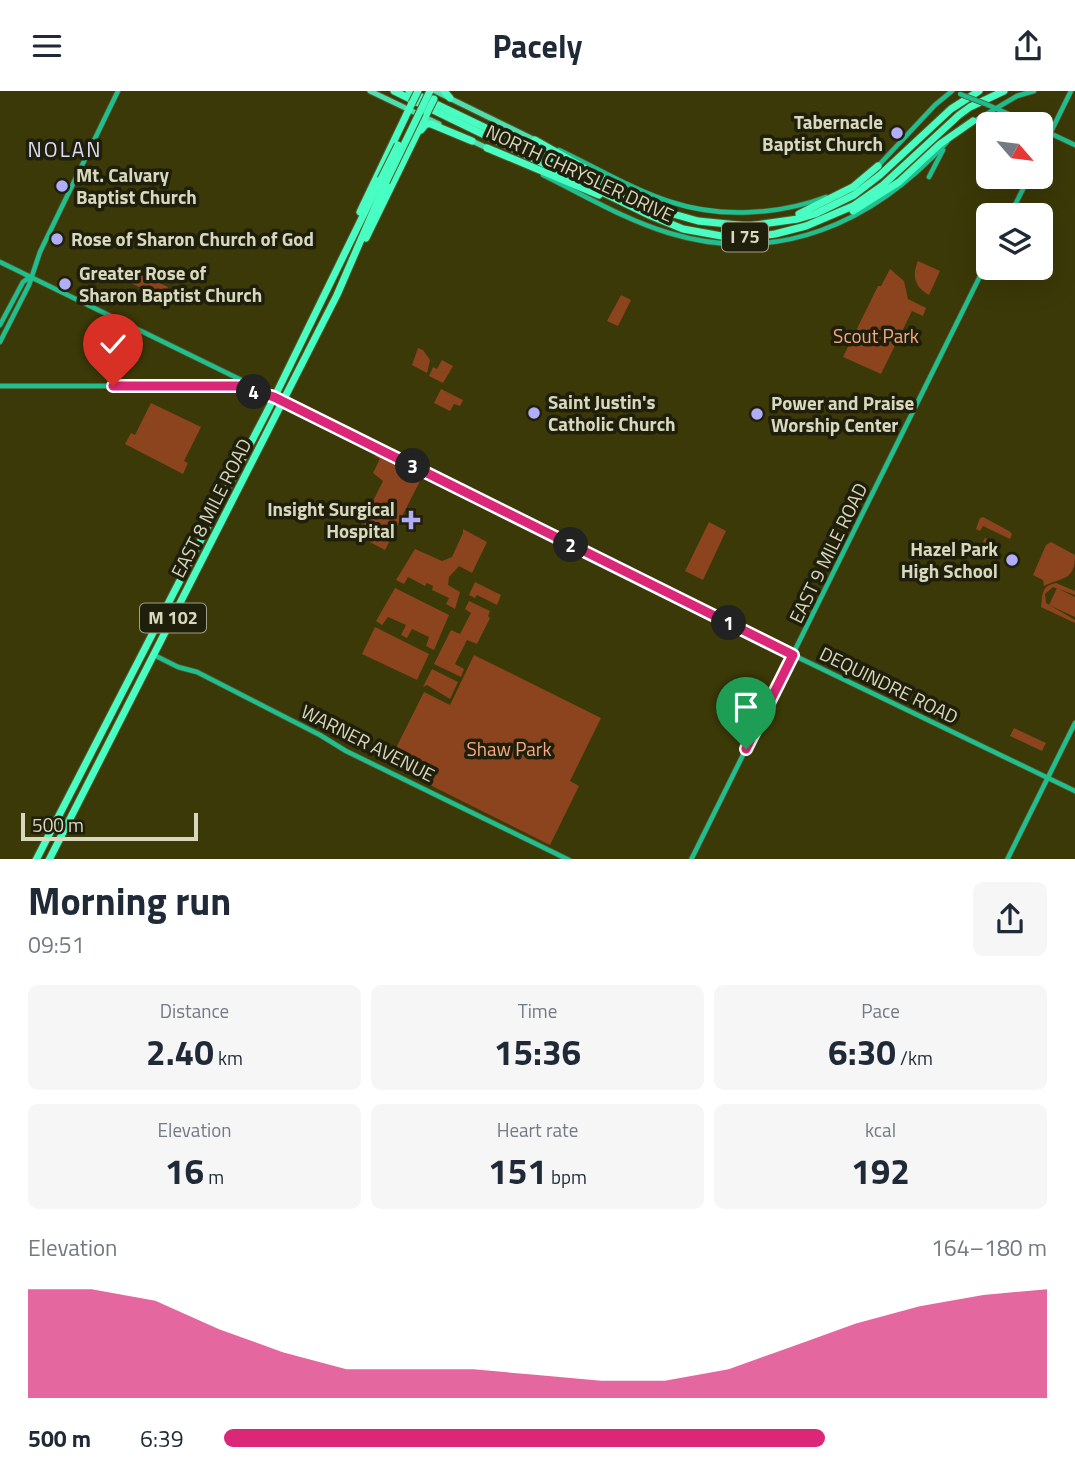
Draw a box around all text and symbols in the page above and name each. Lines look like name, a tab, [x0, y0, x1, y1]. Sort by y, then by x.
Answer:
text: Pacely	[492, 22, 583, 70]
icon: menu	[28, 27, 66, 65]
icon: share	[1009, 27, 1047, 65]
place label: Tabernacle Baptist Church	[762, 107, 883, 158]
north arrow	[976, 112, 1054, 189]
map controls	[976, 112, 1053, 280]
street label: NORTH CHRYSLER DRIVE	[482, 116, 679, 229]
marker: Tabernacle Baptist Church	[889, 125, 905, 141]
district label: NOLAN	[28, 133, 102, 165]
place label: Mt. Calvary Baptist Church	[76, 160, 197, 211]
marker: Mt. Calvary Baptist Church	[54, 178, 70, 194]
button: layers	[976, 203, 1053, 280]
road number: I 75	[722, 223, 768, 251]
place label: Rose of Sharon Church of God	[71, 224, 314, 253]
marker: Rose of Sharon Church of God	[49, 231, 65, 247]
place label: Greater Rose of Sharon Baptist Church	[79, 258, 262, 309]
marker: Greater Rose of Sharon Baptist Church	[57, 276, 73, 292]
pin	[83, 314, 143, 386]
park label: Scout Park	[833, 321, 919, 350]
icon: check	[94, 325, 132, 363]
pin: 4	[236, 375, 272, 409]
text: 4	[248, 377, 259, 406]
place label: Saint Justin's Catholic Church	[548, 387, 676, 438]
place label: Power and Praise Worship Center	[771, 388, 915, 439]
marker: Saint Justin's Catholic Church	[526, 405, 542, 421]
marker: Power and Praise Worship Center	[749, 406, 765, 422]
street label: EAST 8 MILE ROAD	[163, 433, 258, 583]
pin: 3	[396, 449, 430, 483]
text: 3	[407, 451, 418, 480]
street label: EAST 9 MILE ROAD	[781, 478, 874, 628]
place label: Insight Surgical Hospital	[267, 494, 395, 545]
marker: Insight Surgical Hospital	[401, 510, 421, 530]
pin: 2	[554, 527, 588, 563]
text: 2	[565, 530, 576, 559]
place label: Hazel Park High School	[901, 534, 998, 585]
marker: Hazel Park High School	[1004, 552, 1020, 568]
road number: M 102	[140, 603, 206, 633]
pin: 1	[712, 605, 746, 641]
text: 1	[723, 608, 734, 637]
street label: DEQUINDRE ROAD	[815, 638, 964, 731]
pin	[716, 677, 776, 749]
icon: arrive	[727, 688, 765, 726]
street label: WARNER AVENUE	[296, 696, 440, 789]
park label: Shaw Park	[466, 734, 552, 763]
text: 500 m	[32, 810, 84, 839]
scale bar	[21, 811, 198, 842]
text: Morning run	[28, 872, 231, 930]
button: share	[973, 882, 1047, 956]
text: 09:51	[28, 927, 85, 962]
text: Distance	[160, 996, 229, 1025]
text: Time	[518, 996, 557, 1025]
text: Pace	[861, 996, 900, 1025]
text: 2.40	[146, 1025, 214, 1079]
text: 15:36	[494, 1025, 581, 1079]
text: 6:30	[828, 1025, 896, 1079]
text: km	[214, 1043, 243, 1072]
text: /km	[896, 1043, 933, 1072]
text: Elevation	[158, 1115, 231, 1144]
text: Heart rate	[497, 1115, 578, 1144]
text: kcal	[865, 1115, 896, 1144]
text: 16	[165, 1144, 204, 1198]
text: 151	[488, 1144, 547, 1198]
text: 192	[851, 1144, 910, 1198]
text: m	[204, 1162, 224, 1191]
text: bpm	[547, 1162, 587, 1191]
text: Elevation	[28, 1230, 117, 1265]
text: 164–180 m	[931, 1230, 1047, 1265]
text: 500 m	[28, 1421, 91, 1456]
text: 6:39	[140, 1421, 184, 1456]

